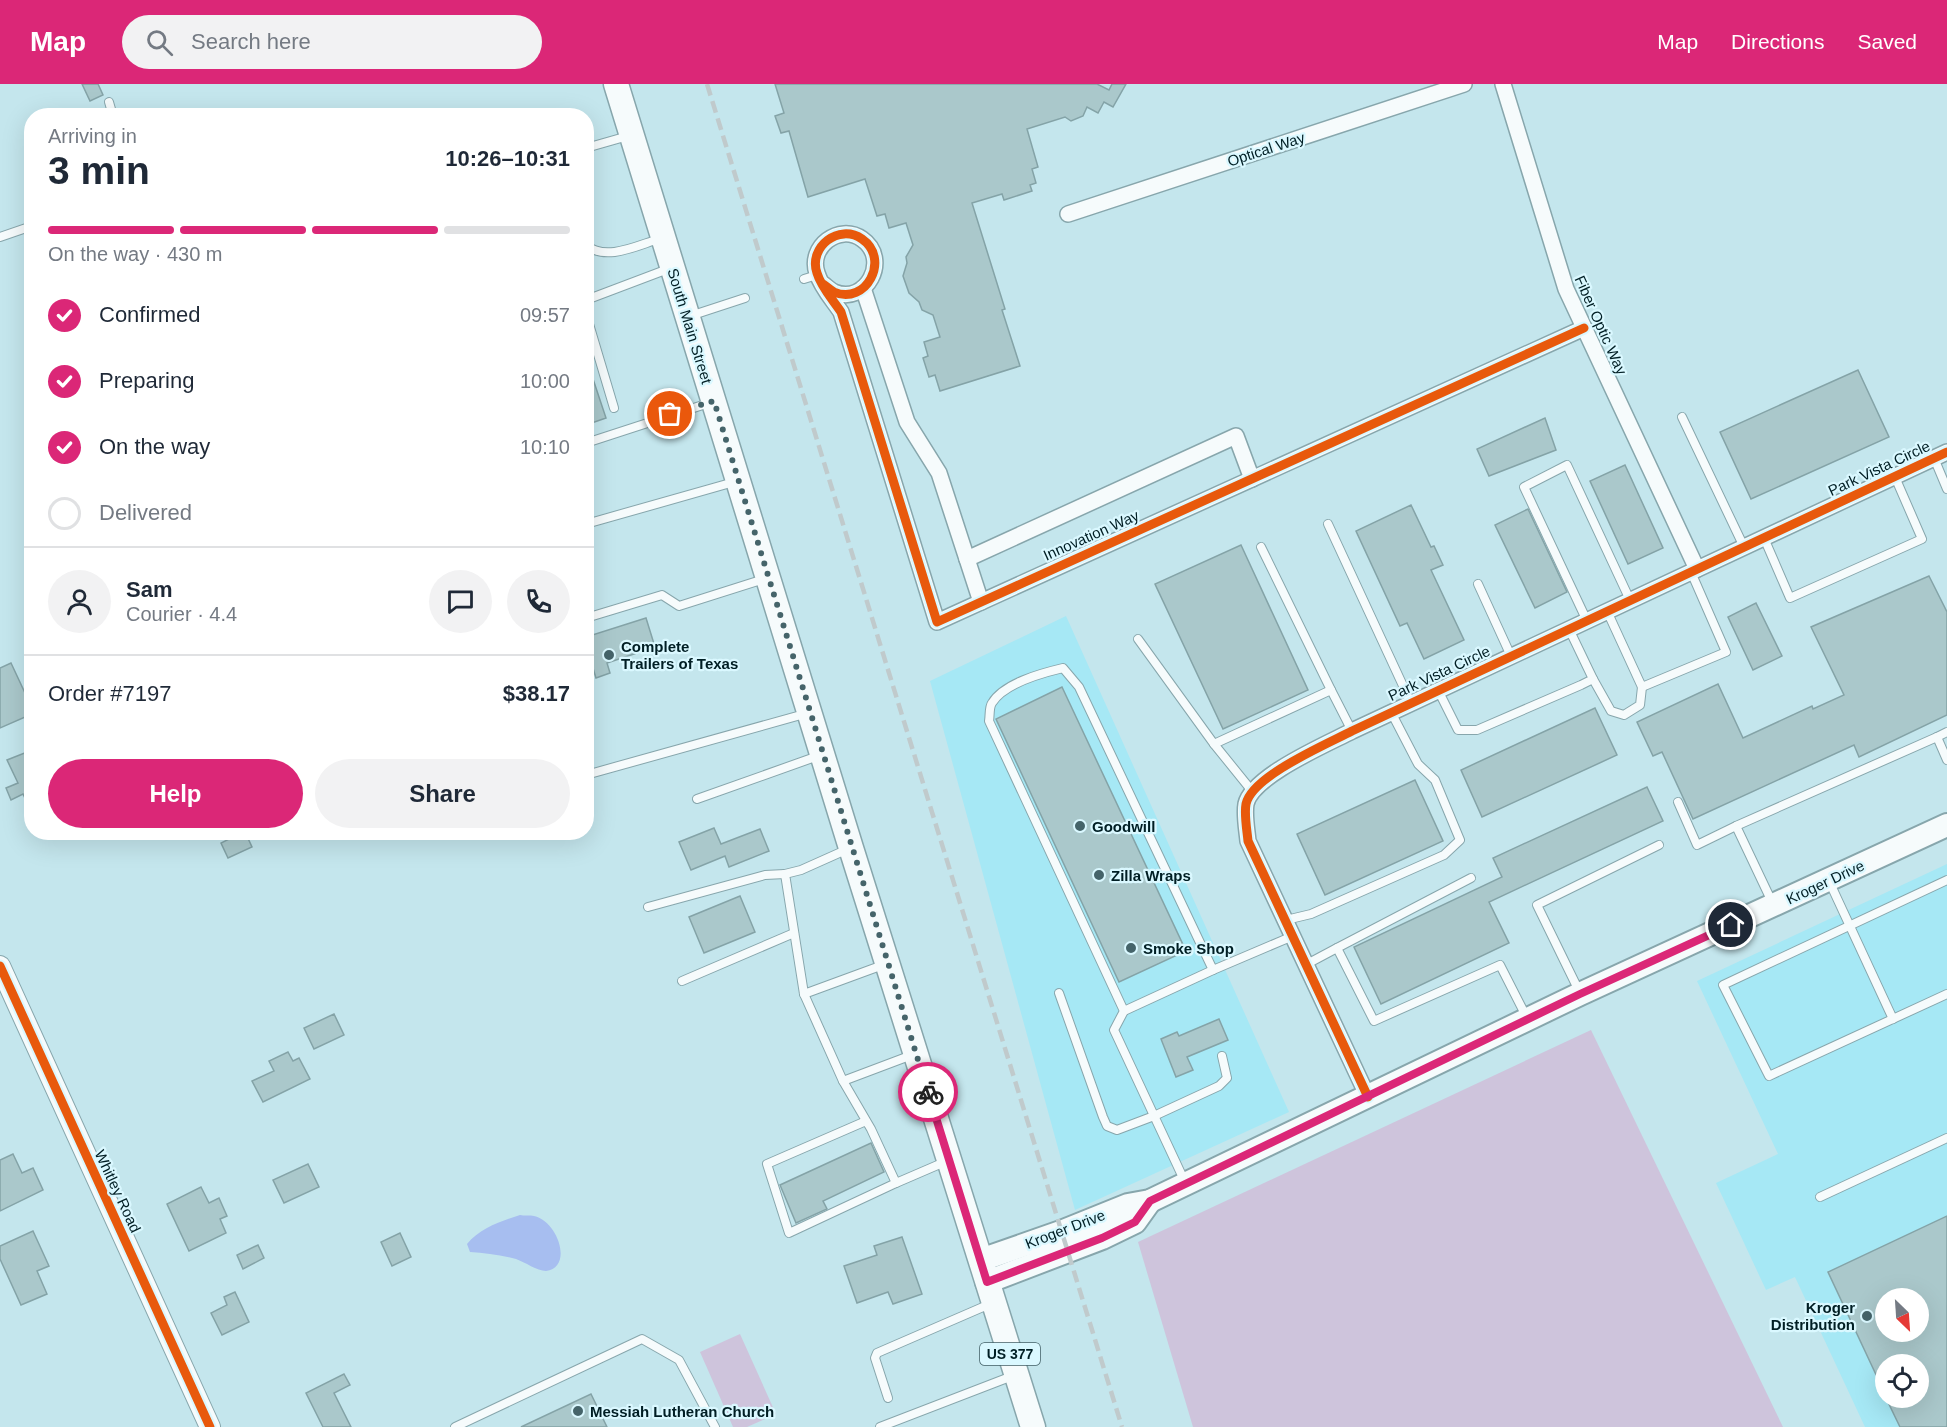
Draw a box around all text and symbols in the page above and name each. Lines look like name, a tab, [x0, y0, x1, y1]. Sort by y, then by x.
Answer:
search box	[122, 15, 542, 69]
text: Map	[30, 26, 86, 57]
icon: search	[143, 26, 176, 59]
text: Search here	[191, 29, 311, 54]
text: Map	[1657, 30, 1698, 53]
text: Directions	[1731, 30, 1824, 53]
text: Saved	[1857, 30, 1917, 53]
text: Arriving in	[48, 125, 137, 147]
street label: Optical Way	[1225, 128, 1307, 169]
text: 10:26–10:31	[445, 146, 570, 171]
text: 3 min	[48, 149, 150, 192]
text: On the way · 430 m	[48, 243, 223, 265]
street label: South Main Street	[664, 266, 716, 387]
street label: Fiber Optic Way	[1571, 273, 1631, 378]
icon: check	[48, 299, 81, 332]
text: Confirmed	[99, 302, 200, 327]
text: 09:57	[520, 304, 570, 326]
icon: check	[48, 365, 81, 398]
text: Preparing	[99, 368, 194, 393]
text: 10:00	[520, 370, 570, 392]
pin	[644, 388, 695, 439]
icon: bag	[653, 397, 686, 430]
icon: check	[48, 431, 81, 464]
text: On the way	[99, 434, 210, 459]
text: 10:10	[520, 436, 570, 458]
street label: Park Vista Circle	[1825, 437, 1933, 499]
text: Delivered	[99, 500, 192, 525]
street label: Innovation Way	[1041, 506, 1142, 564]
button: person	[48, 570, 111, 633]
button: chat	[429, 570, 492, 633]
button: phone	[507, 570, 570, 633]
text: Sam	[126, 577, 172, 602]
text: Courier · 4.4	[126, 603, 237, 625]
place label: Complete Trailers of Texas	[621, 638, 738, 672]
street label: Park Vista Circle	[1385, 642, 1493, 704]
marker: Complete Trailers of Texas	[602, 648, 616, 662]
text: Order #7197	[48, 681, 172, 706]
text: $38.17	[503, 681, 570, 706]
button: Help	[48, 759, 303, 828]
button: Share	[315, 759, 570, 828]
place label: Goodwill	[1092, 818, 1155, 835]
marker: Goodwill	[1073, 819, 1087, 833]
street label: Kroger Drive	[1783, 857, 1867, 907]
place label: Zilla Wraps	[1111, 867, 1191, 884]
marker: Zilla Wraps	[1092, 868, 1106, 882]
pin	[1705, 899, 1756, 950]
icon: home	[1714, 908, 1747, 941]
place label: Smoke Shop	[1143, 940, 1234, 957]
marker: Smoke Shop	[1124, 941, 1138, 955]
courier	[898, 1062, 958, 1122]
icon: bike	[912, 1076, 945, 1109]
street label: Whitley Road	[91, 1147, 145, 1235]
street label: Kroger Drive	[1023, 1206, 1107, 1252]
north arrow	[1875, 1288, 1929, 1342]
map controls	[1875, 1288, 1929, 1408]
place label: Kroger Distribution	[1771, 1299, 1855, 1333]
marker: Kroger Distribution	[1860, 1309, 1874, 1323]
road number: US 377	[980, 1343, 1040, 1365]
button: locate	[1875, 1354, 1929, 1408]
place label: Messiah Lutheran Church	[590, 1403, 774, 1420]
marker: Messiah Lutheran Church	[571, 1404, 585, 1418]

